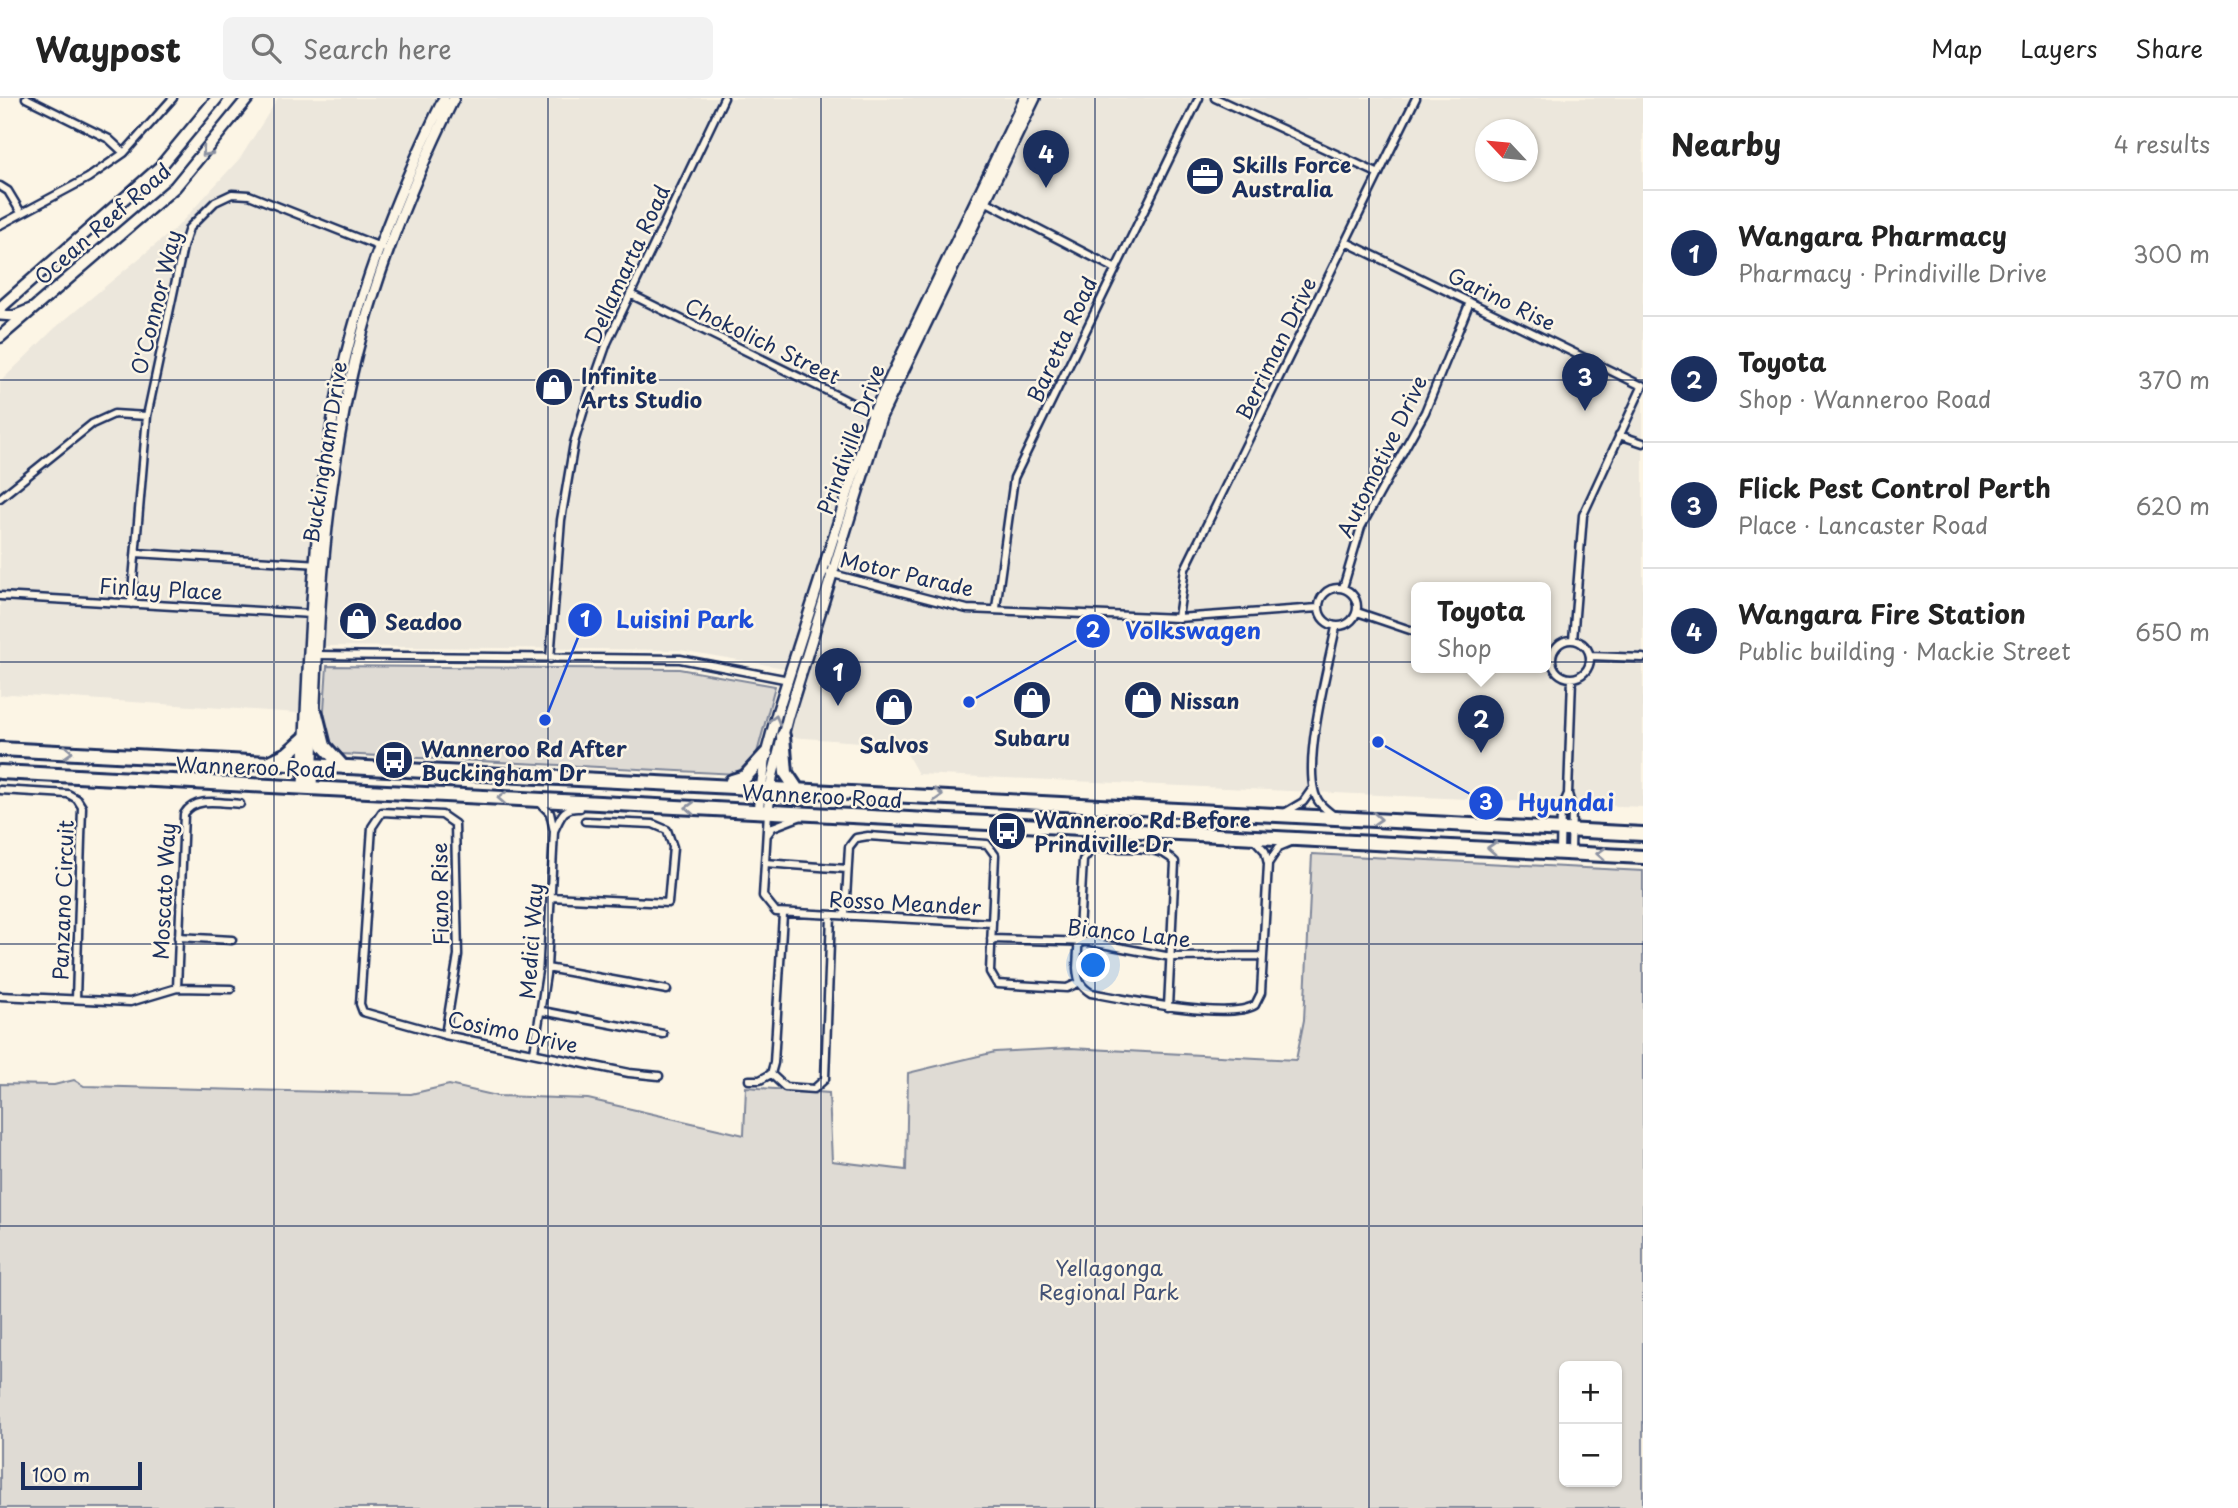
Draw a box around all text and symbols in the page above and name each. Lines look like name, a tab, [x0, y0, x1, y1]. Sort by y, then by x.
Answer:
search box	[223, 17, 713, 80]
text: Waypost	[35, 23, 181, 73]
icon: search	[247, 29, 285, 67]
text: Search here	[303, 29, 452, 68]
text: Map	[1931, 30, 1982, 66]
text: Layers	[2020, 30, 2097, 66]
text: Share	[2135, 30, 2203, 66]
north arrow	[1475, 119, 1538, 182]
text: Nearby	[1671, 121, 1781, 166]
text: 4 results	[2114, 126, 2210, 161]
pin: 4	[1023, 130, 1069, 188]
one-way arrow	[202, 144, 214, 157]
place label: Skills Force Australia	[1231, 148, 1351, 204]
street label: Ocean Reef Road	[27, 155, 177, 291]
office icon: Skills Force Australia	[1184, 155, 1226, 197]
street label: Dellamarta Road	[575, 179, 677, 349]
text: Wangara Pharmacy	[1738, 216, 2007, 255]
street label: O'Connor Way	[122, 226, 188, 378]
text: 1	[1689, 236, 1700, 271]
text: 300 m	[2133, 236, 2210, 271]
text: Pharmacy · Prindiville Drive	[1738, 255, 2047, 290]
street label: Garino Rise	[1443, 258, 1561, 338]
street label: Baretta Road	[1018, 271, 1104, 407]
street label: Berriman Drive	[1227, 271, 1323, 425]
street label: Chokolich Street	[680, 288, 846, 392]
text: Toyota	[1738, 342, 1827, 381]
pin: 3	[1562, 353, 1608, 411]
street label: Buckingham Drive	[294, 359, 354, 545]
place label: Infinite Arts Studio	[580, 359, 702, 415]
street label: Prindiville Drive	[808, 360, 892, 518]
text: 2	[1686, 362, 1702, 397]
text: 370 m	[2137, 362, 2210, 397]
shop icon: Infinite Arts Studio	[533, 366, 575, 408]
street label: Automotive Drive	[1328, 369, 1434, 543]
text: Shop · Wanneroo Road	[1738, 381, 1991, 416]
text: Flick Pest Control Perth	[1738, 468, 2051, 507]
text: 3	[1686, 488, 1702, 523]
text: 620 m	[2136, 488, 2210, 523]
text: Place · Lancaster Road	[1738, 507, 1988, 542]
street label: Motor Parade	[837, 542, 977, 604]
street label: Finlay Place	[98, 569, 224, 607]
popup	[1411, 582, 1551, 673]
text: Toyota	[1437, 591, 1525, 630]
text: Wangara Fire Station	[1738, 594, 2026, 633]
callout: Luisini Park	[567, 598, 767, 642]
shop icon: Seadoo	[337, 600, 379, 642]
text: Luisini Park	[616, 601, 754, 636]
text: 1	[580, 602, 590, 634]
place label: Seadoo	[385, 605, 462, 637]
callout: Volkswagen	[1075, 609, 1275, 653]
text: Volkswagen	[1125, 612, 1261, 647]
text: 2	[1086, 613, 1101, 645]
text: 4	[1686, 614, 1702, 649]
text: 650 m	[2135, 614, 2210, 649]
text: Shop	[1437, 630, 1492, 665]
text: Public building · Mackie Street	[1738, 633, 2071, 668]
pin: 1	[815, 648, 861, 706]
shop icon: Subaru	[1011, 679, 1053, 721]
shop icon: Nissan	[1122, 679, 1164, 721]
place label: Nissan	[1170, 684, 1240, 716]
shop icon: Salvos	[873, 686, 915, 728]
pin: 2	[1458, 695, 1504, 753]
one-way arrow	[767, 714, 782, 726]
place label: Subaru	[994, 721, 1070, 753]
place label: Salvos	[860, 728, 928, 760]
place label: Wanneroo Rd After Buckingham Dr	[421, 732, 627, 788]
bus stop icon: Wanneroo Rd After Buckingham Dr	[373, 739, 415, 781]
one-way arrow	[63, 745, 74, 760]
street label: Wanneroo Road	[175, 747, 337, 785]
street label: Wanneroo Road	[741, 775, 903, 815]
callout: Hyundai	[1469, 781, 1628, 825]
text: Hyundai	[1518, 784, 1614, 819]
text: 3	[1479, 785, 1493, 817]
one-way arrow	[932, 788, 943, 803]
one-way arrow	[496, 791, 507, 806]
one-way arrow	[684, 800, 695, 815]
place label: Wanneroo Rd Before Prindiville Dr	[1034, 803, 1251, 859]
bus stop icon: Wanneroo Rd Before Prindiville Dr	[986, 810, 1028, 852]
one-way arrow	[1372, 811, 1383, 826]
street label: Panzano Circuit	[43, 819, 81, 981]
street label: Moscato Way	[143, 822, 183, 960]
one-way arrow	[1486, 841, 1497, 856]
street label: Fiano Rise	[422, 842, 456, 946]
one-way arrow	[1596, 847, 1607, 862]
street label: Medici Way	[510, 882, 550, 1000]
street label: Rosso Meander	[828, 882, 982, 922]
street label: Bianco Lane	[1066, 910, 1192, 954]
your location	[1076, 948, 1110, 982]
street label: Cosimo Drive	[445, 1002, 581, 1060]
park label: Yellagonga Regional Park	[1039, 1251, 1179, 1307]
map controls	[1559, 1361, 1622, 1487]
button: +	[1559, 1361, 1622, 1424]
button: −	[1559, 1424, 1622, 1487]
scale bar	[21, 1459, 142, 1491]
text: 100 m	[32, 1460, 90, 1488]

